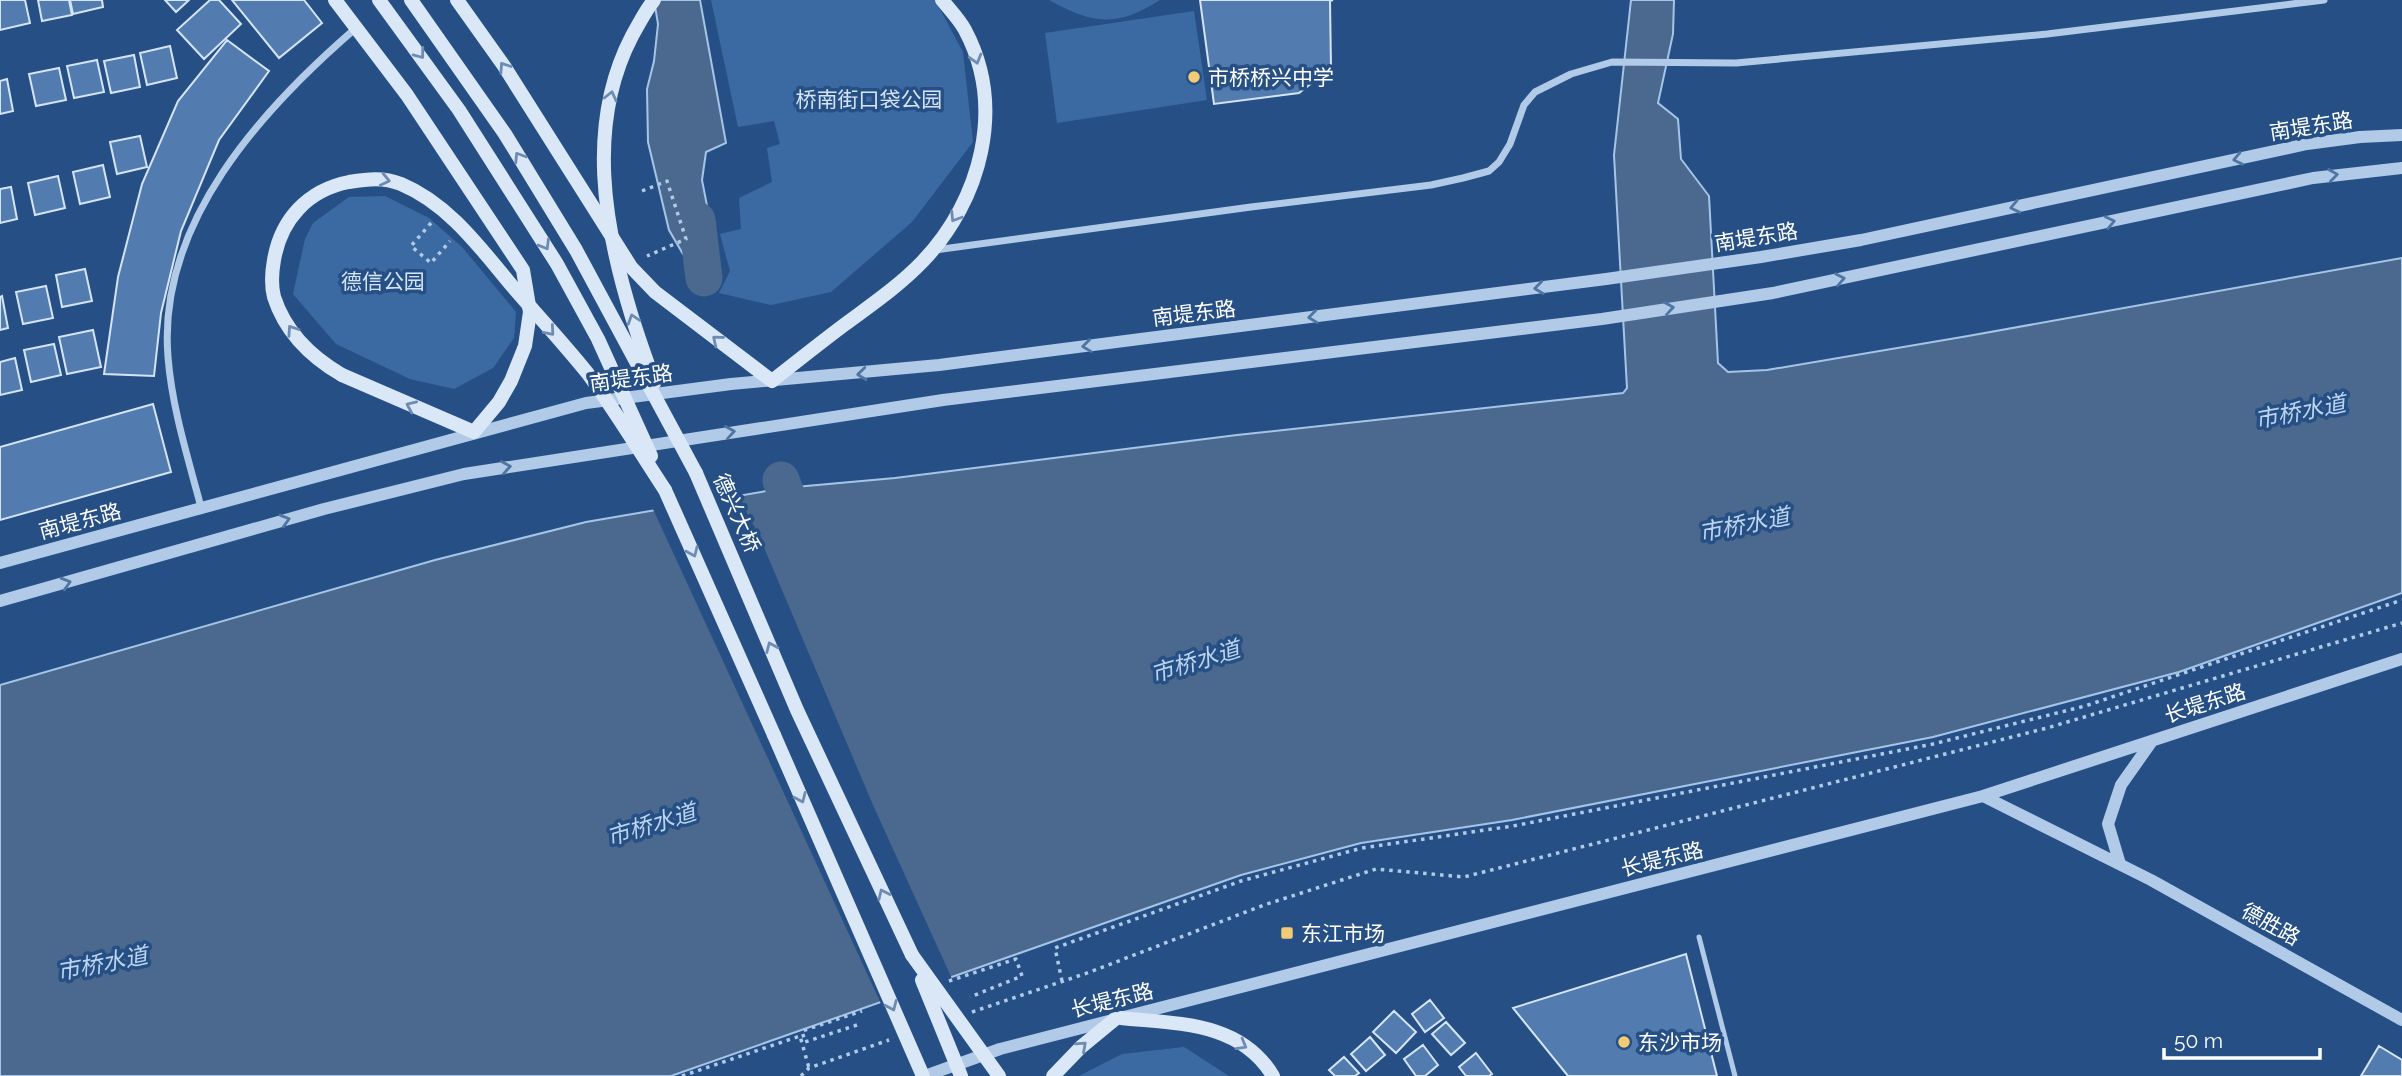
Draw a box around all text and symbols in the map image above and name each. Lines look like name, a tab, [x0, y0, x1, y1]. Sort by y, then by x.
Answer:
one-way arrow	[412, 46, 425, 59]
one-way arrow	[967, 52, 982, 64]
one-way arrow	[500, 62, 512, 75]
place label: 市桥桥兴中学	[1208, 65, 1334, 90]
marker: 市桥桥兴中学	[1186, 69, 1202, 85]
park label: 桥南街口袋公园	[796, 87, 943, 112]
one-way arrow	[603, 90, 617, 102]
street label: 南堤东路	[2268, 107, 2354, 145]
one-way arrow	[514, 151, 527, 164]
one-way arrow	[2232, 151, 2244, 165]
one-way arrow	[2327, 168, 2339, 183]
one-way arrow	[379, 172, 391, 187]
one-way arrow	[2009, 198, 2021, 213]
one-way arrow	[951, 210, 964, 223]
one-way arrow	[2104, 215, 2116, 230]
street label: 南堤东路	[1713, 218, 1799, 256]
one-way arrow	[536, 237, 549, 250]
park label: 德信公园	[341, 269, 425, 294]
one-way arrow	[1834, 273, 1846, 288]
one-way arrow	[1533, 280, 1545, 295]
street label: 南堤东路	[1151, 295, 1237, 331]
one-way arrow	[1663, 301, 1675, 316]
one-way arrow	[1307, 310, 1319, 325]
one-way arrow	[627, 313, 641, 326]
one-way arrow	[542, 322, 554, 335]
one-way arrow	[288, 325, 300, 338]
one-way arrow	[713, 336, 726, 348]
one-way arrow	[1082, 339, 1093, 354]
street label: 南堤东路	[588, 360, 674, 396]
one-way arrow	[856, 366, 867, 381]
water label: 市桥水道	[2252, 388, 2351, 433]
one-way arrow	[406, 400, 419, 414]
one-way arrow	[725, 425, 736, 440]
one-way arrow	[500, 460, 512, 475]
street label: 德兴大桥	[708, 470, 766, 556]
street label: 南堤东路	[36, 498, 124, 544]
water label: 市桥水道	[1696, 501, 1795, 546]
one-way arrow	[278, 513, 290, 528]
one-way arrow	[685, 545, 699, 557]
one-way arrow	[60, 576, 72, 591]
water label: 市桥水道	[1147, 634, 1246, 687]
one-way arrow	[765, 641, 779, 654]
street label: 长堤东路	[2161, 678, 2249, 728]
one-way arrow	[793, 791, 807, 803]
water label: 市桥水道	[603, 797, 702, 850]
street label: 长堤东路	[1618, 837, 1706, 881]
one-way arrow	[877, 889, 891, 901]
street label: 德胜路	[2237, 898, 2305, 950]
place label: 东江市场	[1301, 921, 1385, 946]
marker: 东江市场	[1279, 925, 1295, 941]
water label: 市桥水道	[54, 940, 153, 985]
street label: 长堤东路	[1068, 978, 1156, 1022]
one-way arrow	[884, 999, 898, 1012]
scale bar	[2164, 1016, 2320, 1060]
text: 50 m	[2174, 1028, 2223, 1053]
place label: 东沙市场	[1638, 1030, 1722, 1055]
marker: 东沙市场	[1616, 1034, 1632, 1050]
one-way arrow	[1235, 1037, 1248, 1050]
one-way arrow	[1074, 1042, 1087, 1054]

